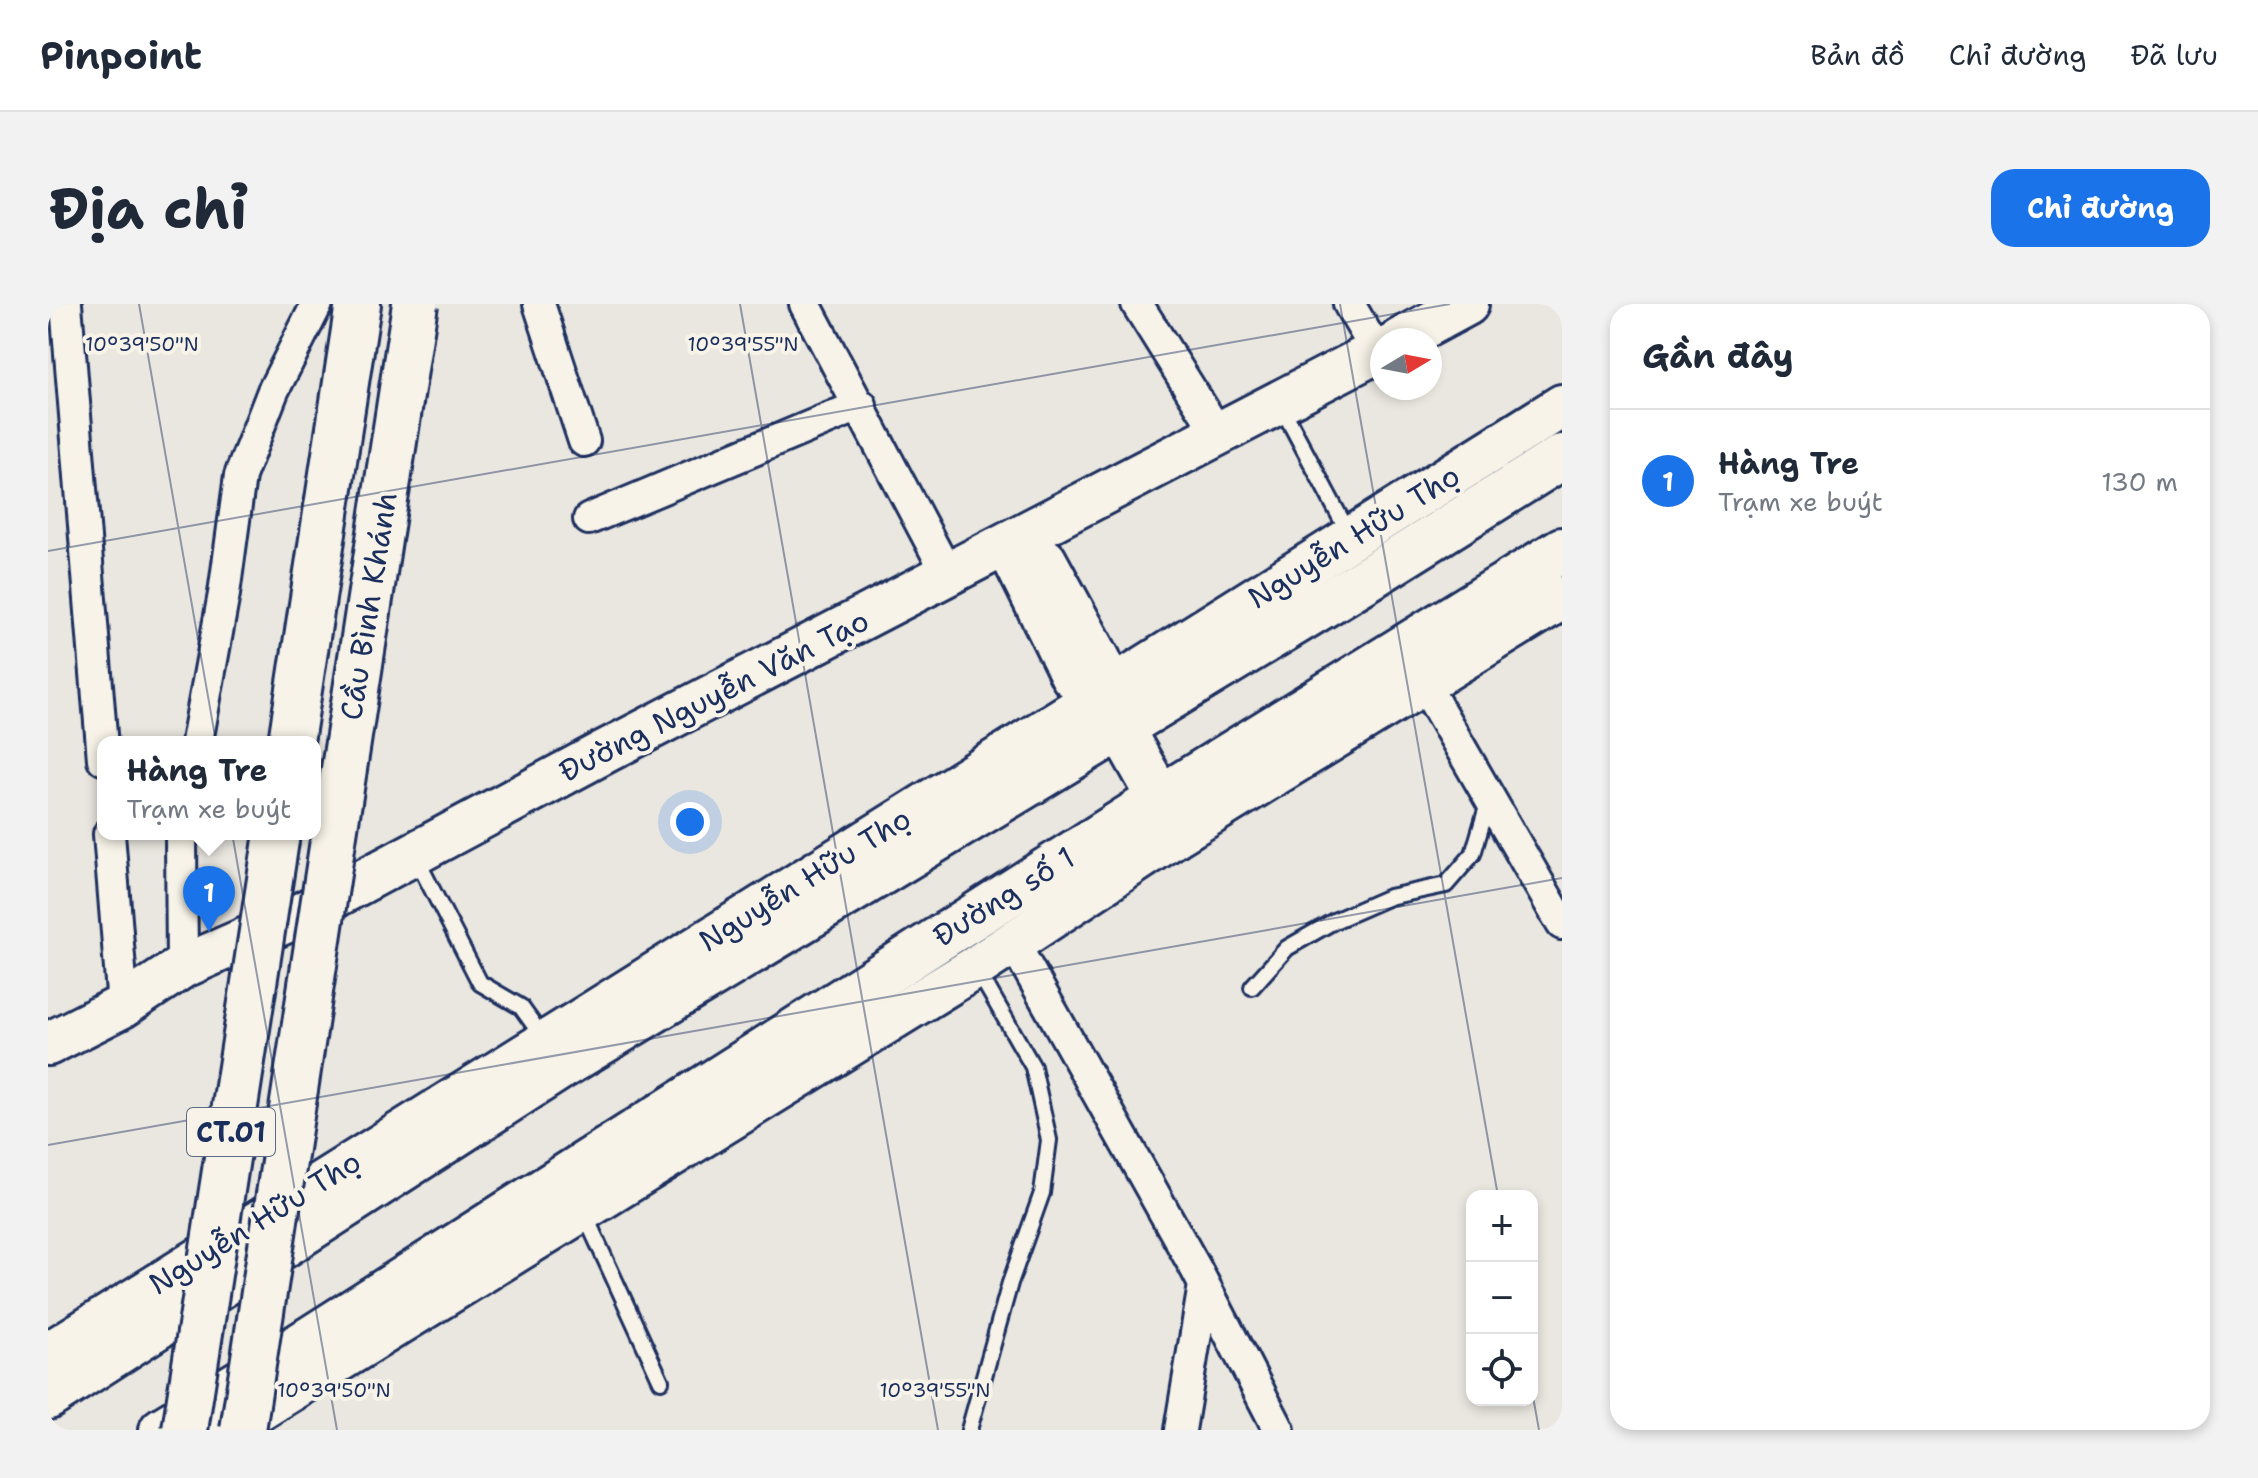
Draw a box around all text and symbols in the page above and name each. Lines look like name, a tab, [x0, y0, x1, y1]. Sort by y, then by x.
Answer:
text: Pinpoint	[40, 30, 202, 81]
text: Bản đồ	[1810, 36, 1905, 74]
text: Chỉ đường	[1949, 36, 2087, 74]
text: Đã lưu	[2131, 36, 2218, 74]
button: Chỉ đường	[1991, 169, 2210, 247]
text: Địa chỉ	[48, 171, 247, 246]
north arrow	[1370, 328, 1442, 400]
text: 10°39'50"N	[85, 331, 199, 357]
text: 10°39'55"N	[687, 331, 799, 357]
text: Gần đây	[1642, 333, 1794, 379]
text: Hàng Tre	[1718, 443, 1859, 484]
street label: Nguyễn Hữu Thọ	[1240, 455, 1468, 618]
text: 1	[1662, 464, 1674, 499]
text: 130 m	[2101, 464, 2178, 499]
text: Trạm xe buýt	[1718, 484, 1883, 519]
street label: Cầu Bình Khánh	[330, 489, 407, 723]
street label: Đường Nguyễn Văn Tạo	[552, 600, 876, 792]
popup	[97, 736, 321, 840]
text: Hàng Tre	[127, 750, 268, 791]
text: Trạm xe buýt	[127, 791, 291, 826]
street label: Nguyễn Hữu Thọ	[691, 798, 919, 961]
your location	[670, 802, 710, 842]
street label: Đường số 1	[925, 837, 1082, 956]
pin: 1	[183, 866, 235, 932]
road number: CT.01	[187, 1108, 275, 1156]
street label: Nguyễn Hữu Thọ	[141, 1141, 369, 1304]
map controls	[1466, 1190, 1538, 1406]
button: +	[1466, 1190, 1538, 1262]
button: −	[1466, 1262, 1538, 1334]
button: locate	[1466, 1334, 1538, 1406]
text: 10°39'50"N	[277, 1377, 391, 1403]
text: 10°39'55"N	[879, 1377, 991, 1403]

